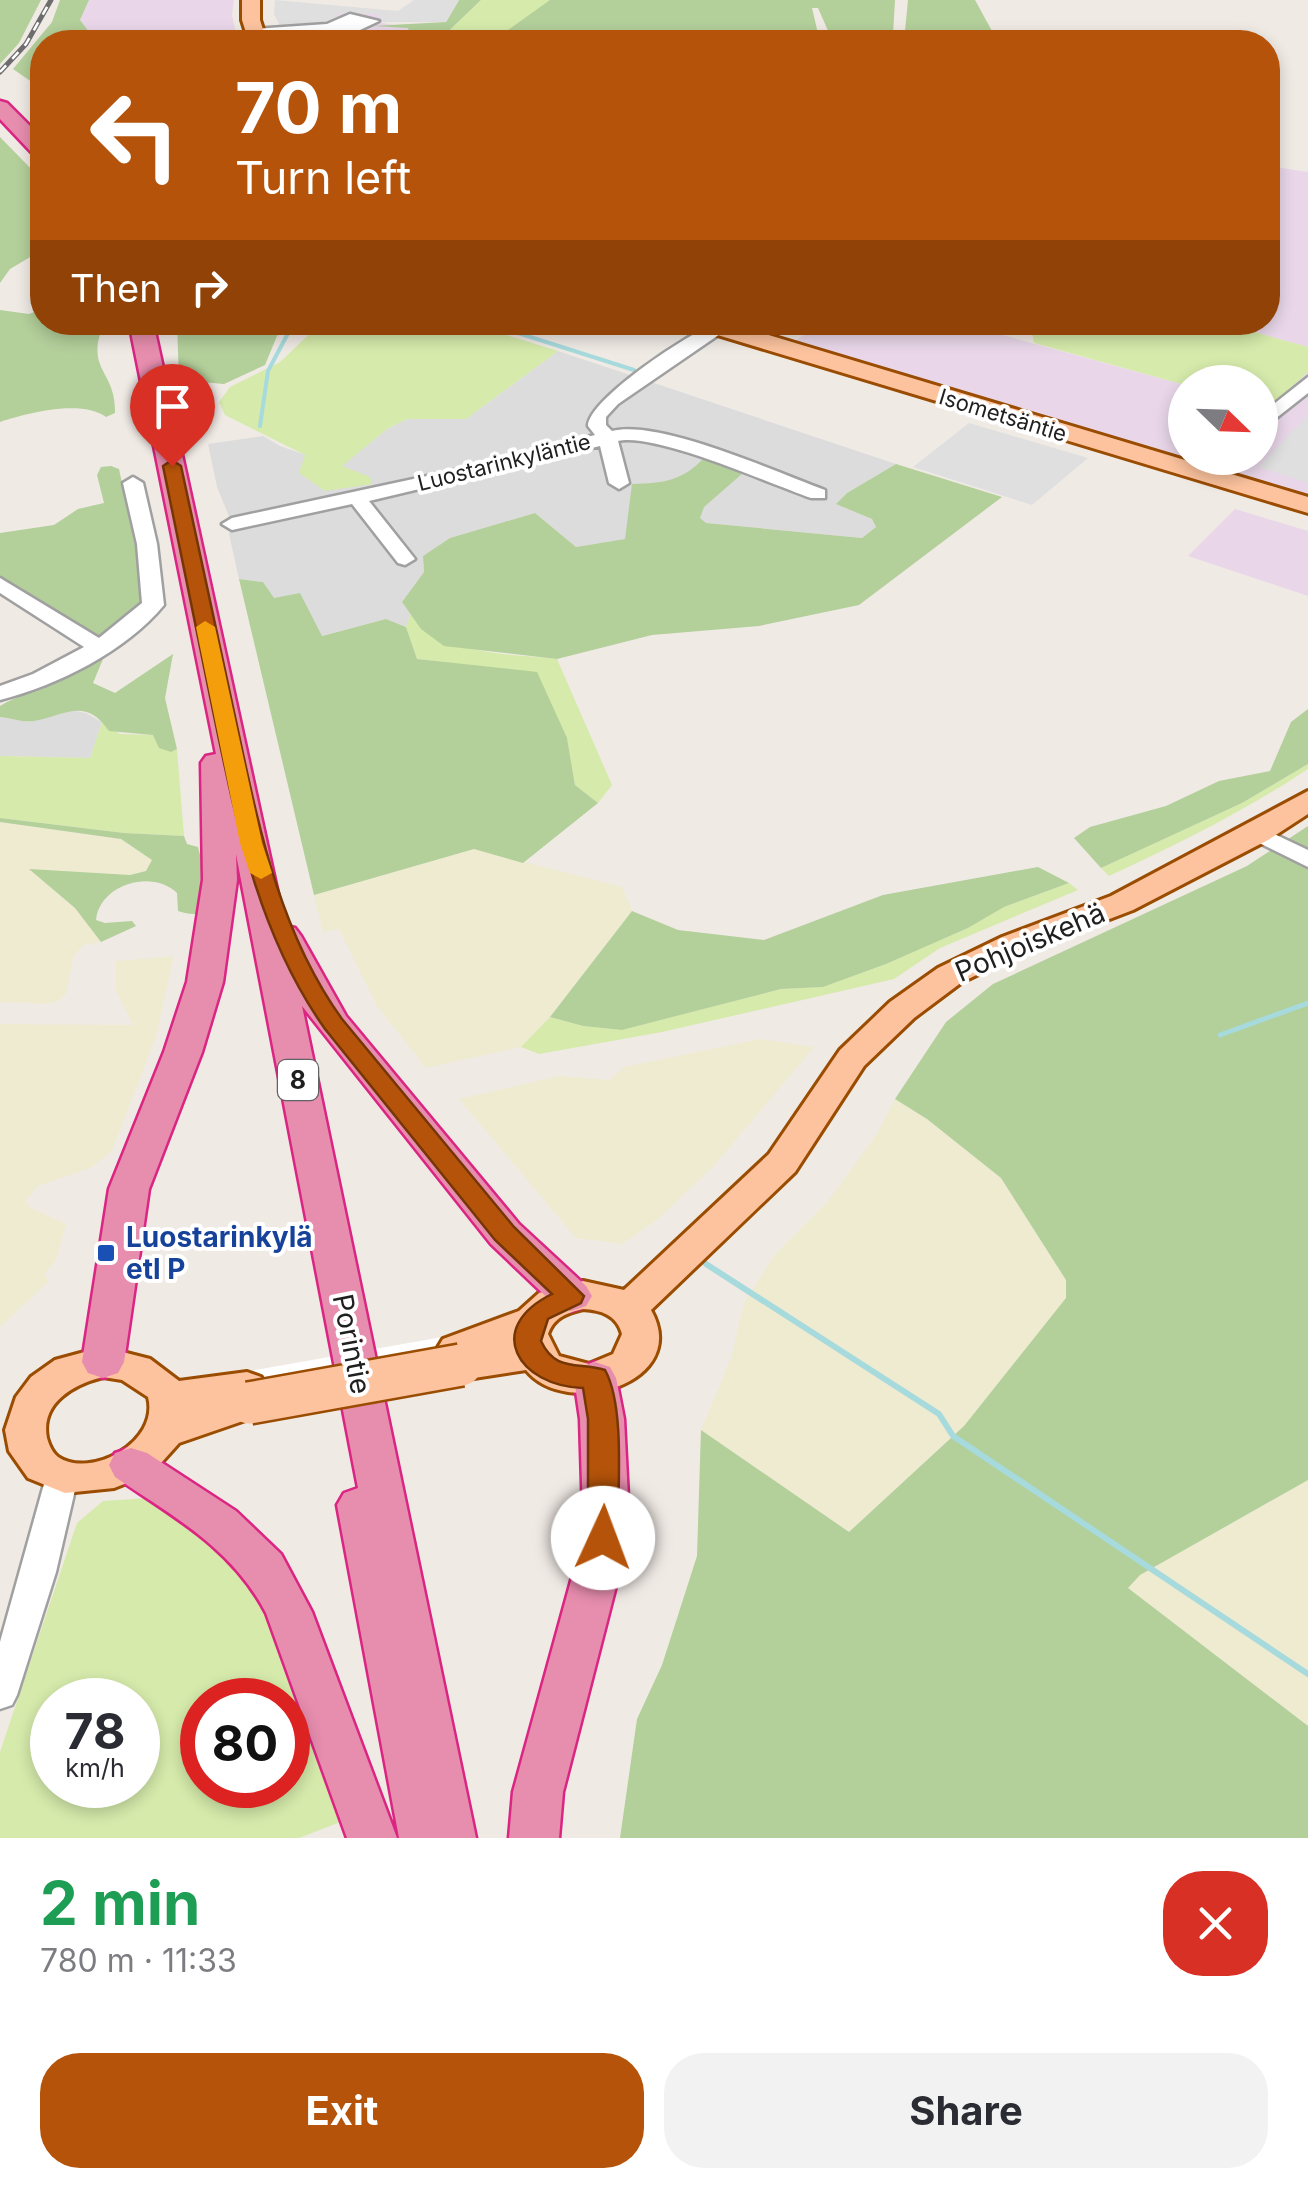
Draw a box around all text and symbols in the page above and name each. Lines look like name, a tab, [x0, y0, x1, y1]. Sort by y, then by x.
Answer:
text: 70 m	[235, 65, 402, 150]
icon: left	[70, 70, 200, 200]
text: Turn left	[235, 150, 411, 205]
icon: right	[182, 260, 237, 315]
text: Then	[70, 265, 162, 311]
pin	[130, 364, 215, 467]
north arrow	[1168, 365, 1278, 475]
map controls	[1168, 365, 1278, 475]
icon: arrive	[145, 379, 200, 434]
street label: Isometsäntie	[936, 383, 1070, 447]
street label: Luostarinkyläntie	[415, 428, 593, 496]
street label: Pohjoiskehä	[950, 895, 1110, 989]
road number: 8	[278, 1060, 318, 1100]
place label: Luostarinkylä etl P	[126, 1220, 313, 1286]
marker: Luostarinkylä etl P	[95, 1242, 117, 1264]
street label: Porintie	[326, 1291, 378, 1397]
position arrow	[551, 1486, 655, 1590]
speed limit sign: 80	[180, 1678, 310, 1808]
text: 78	[65, 1701, 125, 1761]
text: km/h	[65, 1753, 125, 1783]
text: 2 min	[40, 1867, 200, 1939]
button: close	[1163, 1871, 1268, 1976]
text: 780 m · 11:33	[40, 1941, 237, 1980]
button: Exit	[40, 2053, 644, 2168]
button: Share	[664, 2053, 1268, 2168]

